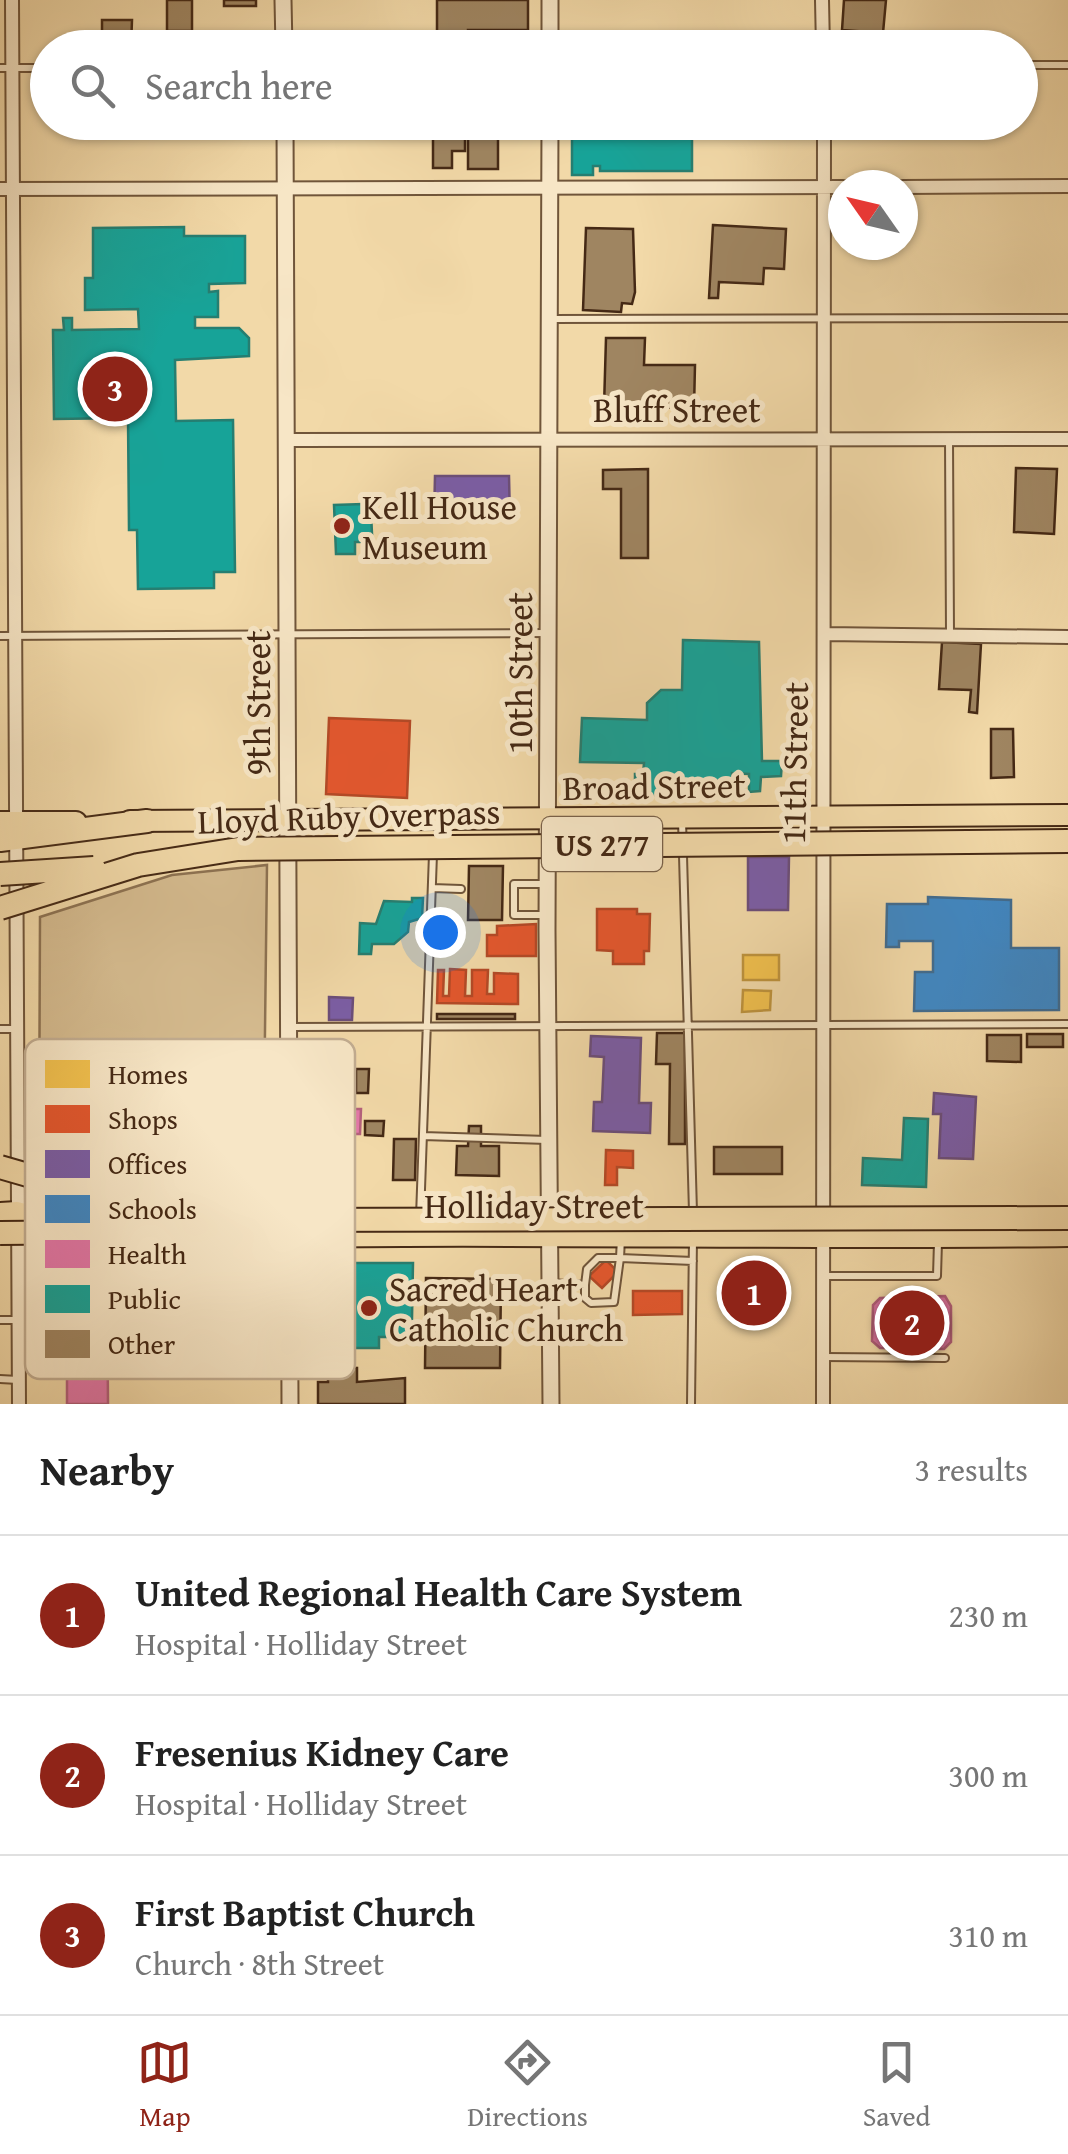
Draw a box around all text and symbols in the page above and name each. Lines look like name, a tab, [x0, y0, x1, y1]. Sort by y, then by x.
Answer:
search box	[30, 30, 1038, 140]
text: Search here	[145, 57, 333, 113]
icon: search	[65, 58, 120, 113]
north arrow	[828, 170, 918, 260]
pin: 3	[82, 352, 148, 426]
street label: Bluff Street	[593, 384, 761, 435]
place label: Kell House Museum	[362, 481, 517, 572]
marker: Kell House Museum	[331, 515, 353, 537]
street label: 10th Street	[494, 592, 545, 754]
street label: 9th Street	[232, 630, 283, 776]
street label: 11th Street	[767, 682, 821, 844]
street label: Broad Street	[562, 759, 746, 813]
street label: Lloyd Ruby Overpass	[197, 785, 501, 847]
road number: US 277	[542, 817, 662, 871]
your location	[415, 907, 466, 958]
legend	[25, 1039, 355, 1379]
text: Homes	[108, 1053, 188, 1094]
text: Shops	[108, 1098, 178, 1139]
text: Offices	[108, 1143, 188, 1184]
street label: Holliday Street	[424, 1180, 644, 1231]
text: Schools	[108, 1188, 197, 1229]
text: Health	[108, 1233, 187, 1274]
pin: 1	[722, 1256, 786, 1330]
place label: Sacred Heart Catholic Church	[389, 1263, 624, 1354]
text: Public	[108, 1278, 181, 1319]
pin: 2	[880, 1286, 944, 1360]
marker: Sacred Heart Catholic Church	[358, 1297, 380, 1319]
text: Other	[108, 1323, 176, 1364]
text: Nearby	[40, 1439, 174, 1500]
text: 3 results	[915, 1446, 1028, 1493]
text: United Regional Health Care System	[135, 1564, 742, 1620]
text: 1	[64, 1592, 81, 1639]
text: 230 m	[949, 1592, 1028, 1639]
text: Hospital · Holliday Street	[135, 1620, 467, 1667]
text: Fresenius Kidney Care	[135, 1724, 509, 1780]
text: 2	[64, 1752, 81, 1799]
text: 300 m	[949, 1752, 1028, 1799]
text: Hospital · Holliday Street	[135, 1780, 467, 1827]
text: First Baptist Church	[135, 1884, 475, 1940]
text: 3	[64, 1912, 81, 1959]
text: 310 m	[949, 1912, 1028, 1959]
text: Church · 8th Street	[135, 1940, 384, 1987]
tab: Map	[137, 2035, 192, 2136]
tab: Directions	[467, 2035, 588, 2136]
tab: Saved	[863, 2035, 931, 2136]

